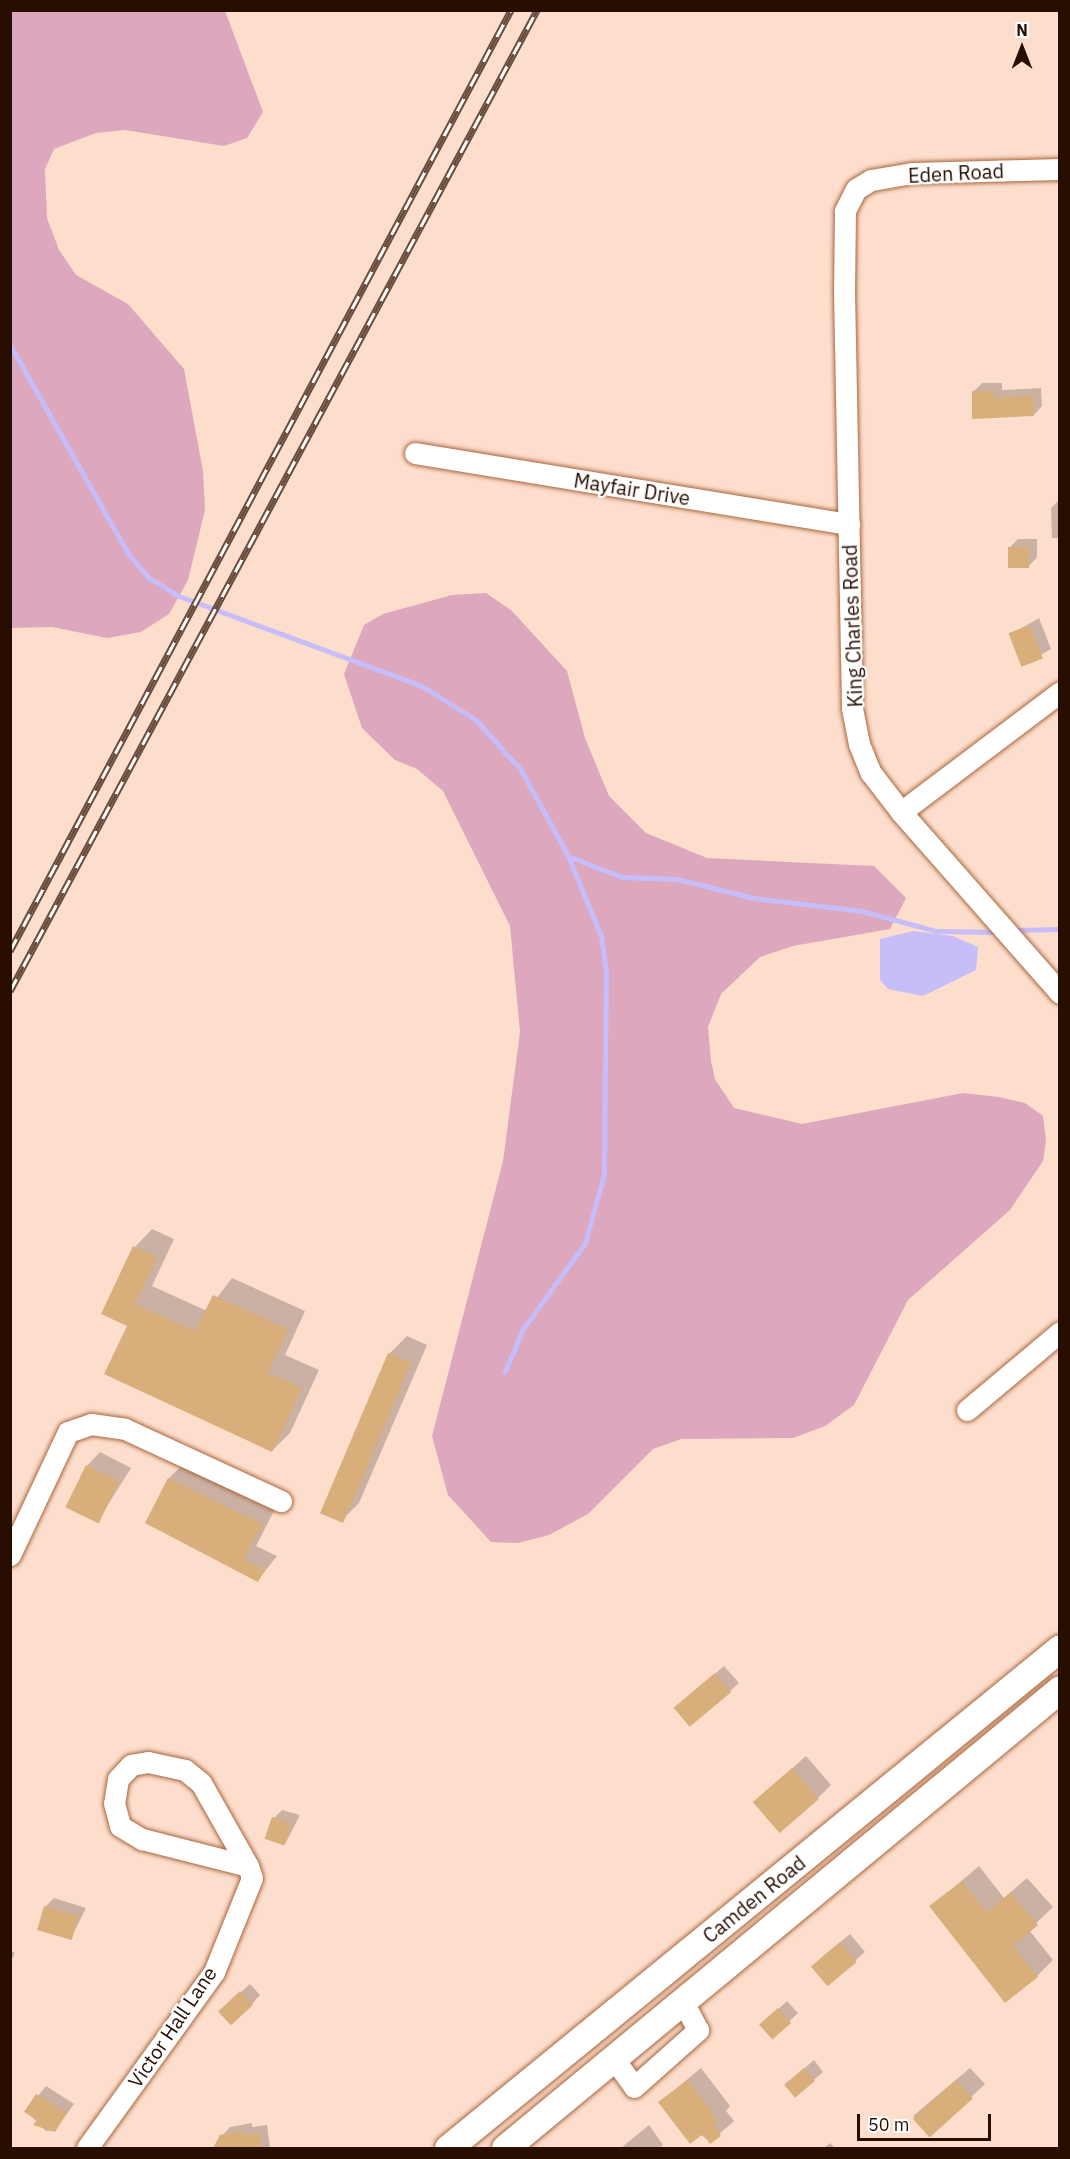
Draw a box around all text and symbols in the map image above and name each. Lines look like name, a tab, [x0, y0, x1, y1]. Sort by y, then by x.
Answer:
north arrow	[992, 18, 1052, 78]
text: N	[1016, 20, 1028, 40]
street label: Eden Road	[907, 159, 1005, 187]
street label: Mayfair Drive	[572, 468, 692, 510]
street label: King Charles Road	[837, 544, 867, 708]
street label: Camden Road	[698, 1850, 810, 1948]
street label: Victor Hall Lane	[123, 1962, 221, 2092]
scale bar	[860, 2102, 994, 2140]
text: 50 m	[868, 2113, 910, 2136]

